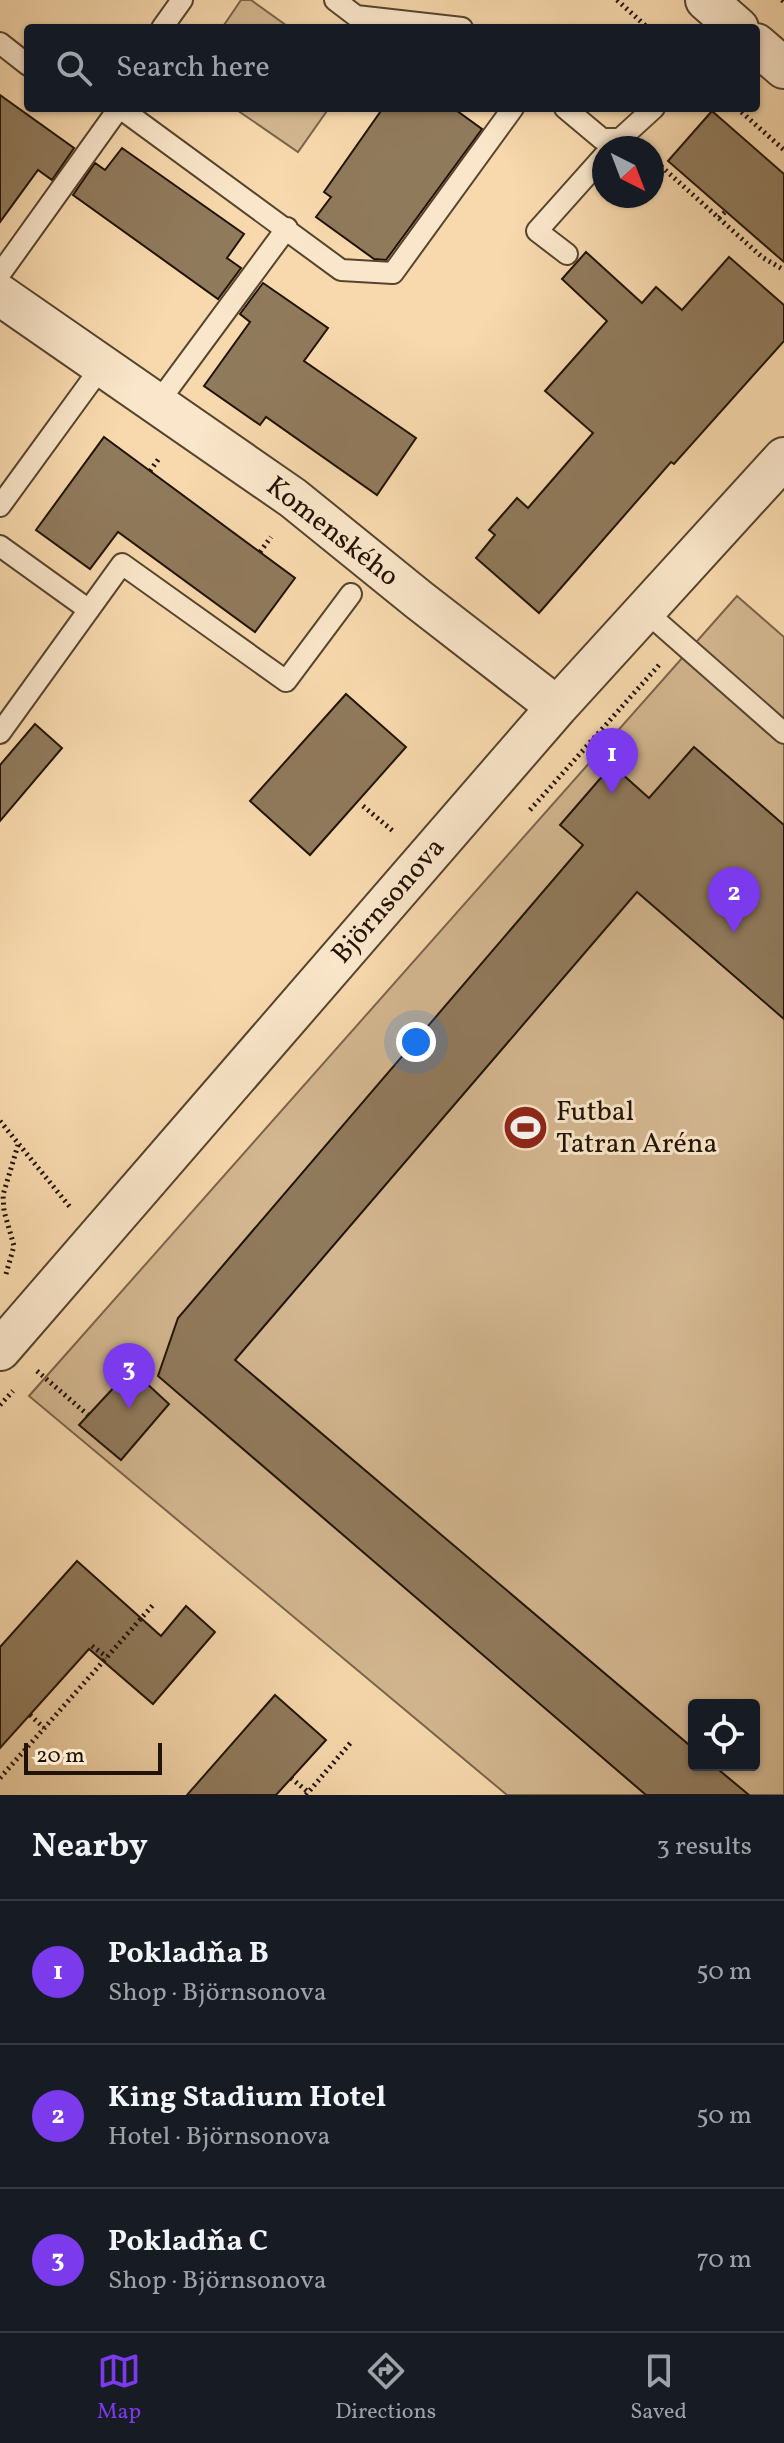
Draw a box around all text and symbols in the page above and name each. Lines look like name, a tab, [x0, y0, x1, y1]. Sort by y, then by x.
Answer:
search box	[24, 24, 760, 112]
icon: search	[52, 46, 96, 90]
text: Search here	[116, 47, 270, 89]
north arrow	[592, 136, 664, 208]
street label: Komenského	[257, 468, 407, 596]
pin: 1	[586, 728, 638, 794]
street label: Björnsonova	[323, 829, 455, 973]
pin: 2	[708, 867, 760, 933]
your location	[396, 1022, 436, 1062]
place label: Futbal Tatran Aréna	[556, 1093, 717, 1164]
sports icon: Futbal Tatran Aréna	[501, 1104, 549, 1152]
pin: 3	[103, 1343, 155, 1409]
map controls	[688, 1699, 760, 1771]
button: locate	[688, 1699, 760, 1771]
scale bar	[24, 1739, 162, 1775]
text: 20 m	[36, 1741, 85, 1772]
text: Nearby	[32, 1824, 148, 1871]
text: 3 results	[656, 1829, 752, 1865]
text: Pokladňa B	[108, 1933, 269, 1975]
text: 1	[53, 1954, 63, 1990]
text: 50 m	[696, 1954, 752, 1990]
text: Shop · Björnsonova	[108, 1975, 327, 2011]
text: King Stadium Hotel	[108, 2077, 386, 2119]
text: 2	[51, 2098, 65, 2134]
text: 50 m	[696, 2098, 752, 2134]
text: Hotel · Björnsonova	[108, 2119, 330, 2155]
text: Pokladňa C	[108, 2221, 268, 2263]
text: 3	[51, 2242, 65, 2278]
text: 70 m	[697, 2242, 752, 2278]
text: Shop · Björnsonova	[108, 2263, 327, 2299]
tab: Map	[97, 2349, 141, 2428]
tab: Directions	[335, 2349, 436, 2428]
tab: Saved	[630, 2349, 687, 2428]

